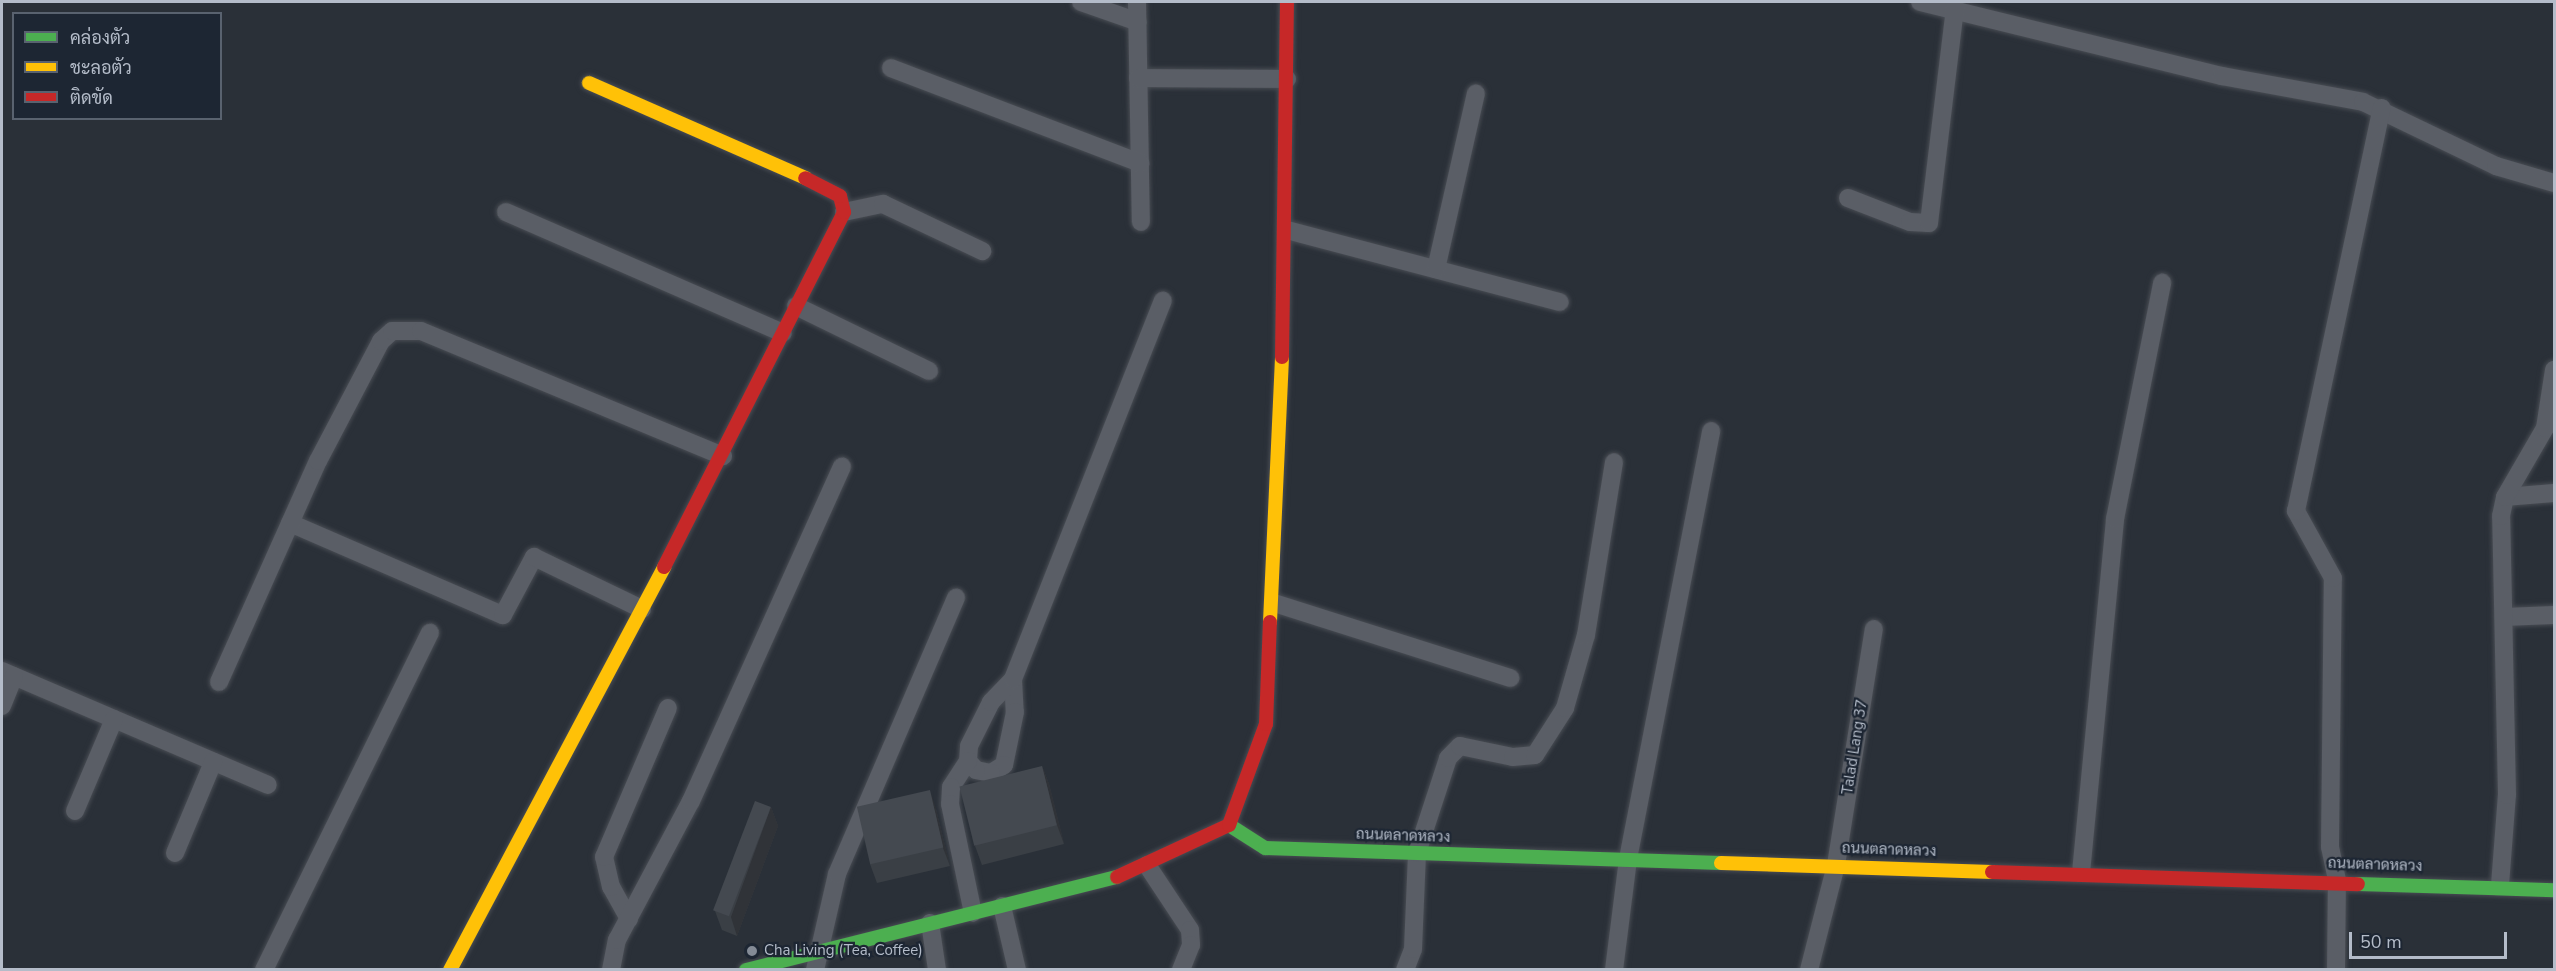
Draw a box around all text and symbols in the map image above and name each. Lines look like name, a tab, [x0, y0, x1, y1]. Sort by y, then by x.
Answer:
legend	[12, 12, 222, 120]
text: คล่องตัว	[70, 26, 130, 50]
text: ชะลอตัว	[70, 56, 132, 80]
text: ติดขัด	[70, 86, 113, 110]
street label: Talad Lang 37	[1839, 698, 1871, 796]
street label: ถนนตลาดหลวง	[1355, 825, 1451, 847]
street label: ถนนตลาดหลวง	[1841, 839, 1937, 861]
street label: ถนนตลาดหลวง	[2327, 854, 2423, 876]
scale bar	[2352, 920, 2510, 958]
text: 50 m	[2360, 930, 2402, 954]
place label: Cha Living (Tea, Coffee)	[764, 942, 923, 960]
marker: Cha Living (Tea, Coffee)	[745, 944, 759, 958]

